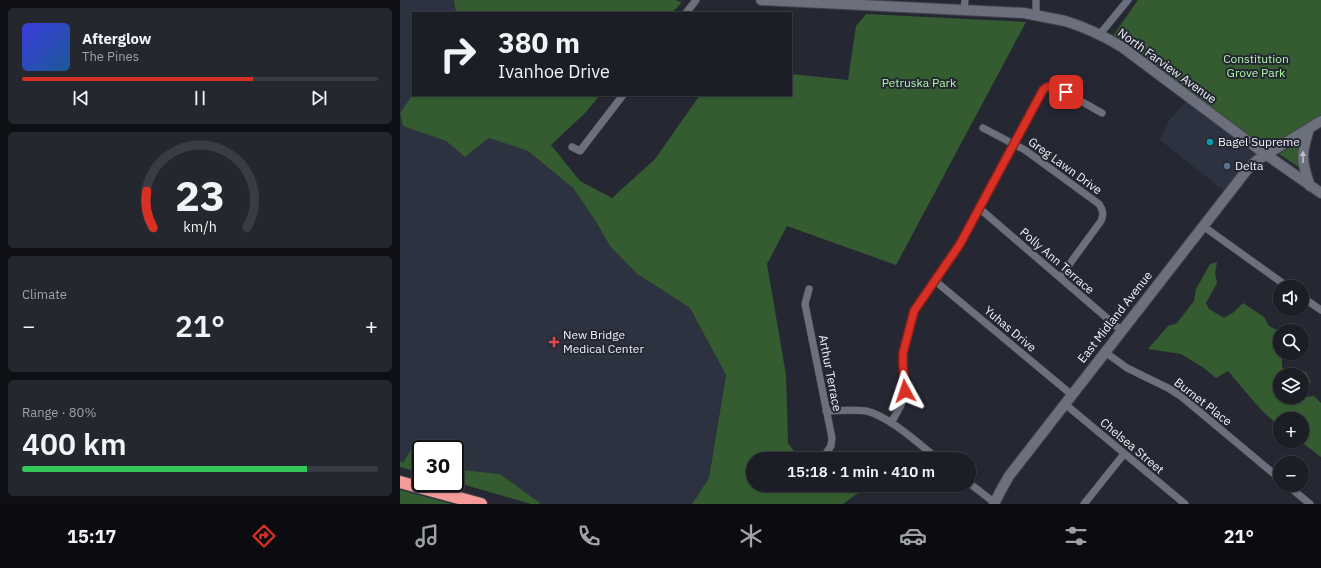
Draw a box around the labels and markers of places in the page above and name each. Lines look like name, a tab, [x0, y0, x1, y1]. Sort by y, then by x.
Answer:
pin	[1049, 75, 1083, 109]
place label: Bagel Supreme	[1218, 134, 1300, 149]
marker: Bagel Supreme	[1205, 137, 1215, 147]
place label: Delta	[1235, 158, 1264, 173]
marker: Delta	[1222, 161, 1232, 171]
place label: New Bridge Medical Center	[563, 327, 644, 356]
marker: New Bridge Medical Center	[548, 336, 560, 348]

